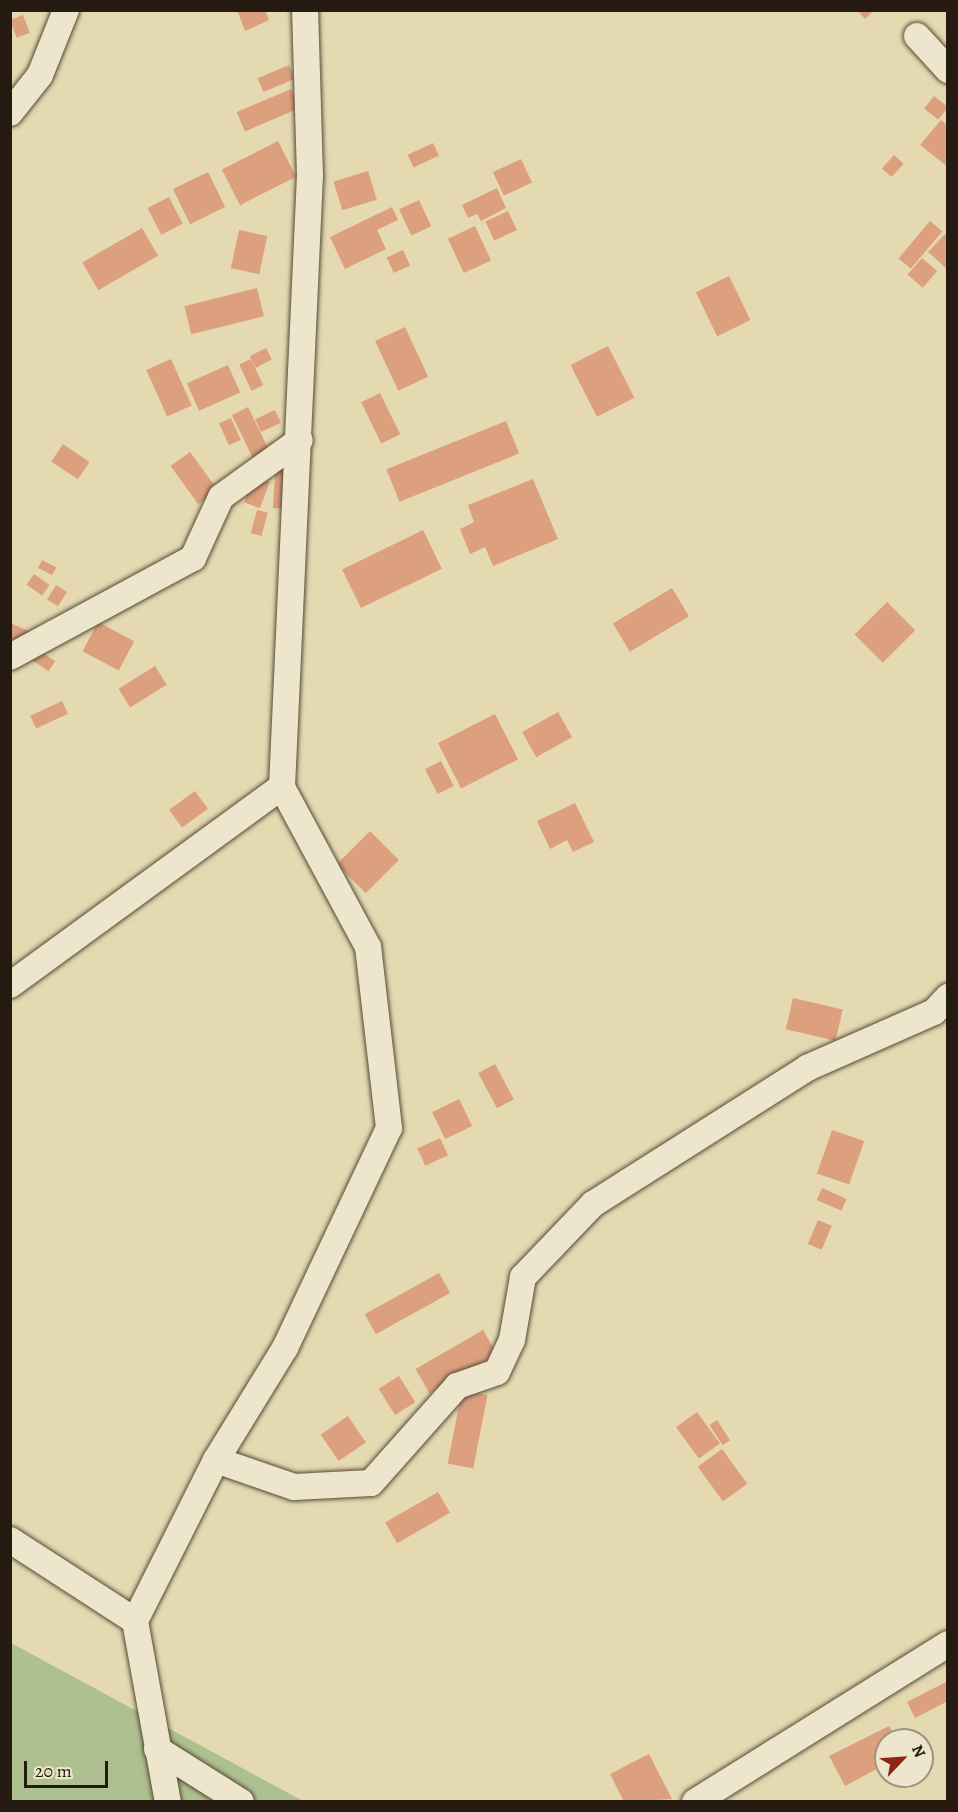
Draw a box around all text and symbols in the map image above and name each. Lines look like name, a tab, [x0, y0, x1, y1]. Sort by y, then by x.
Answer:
north arrow	[874, 1728, 934, 1788]
text: N	[906, 1741, 931, 1761]
scale bar	[27, 1749, 111, 1787]
text: 20 m	[35, 1759, 72, 1783]

